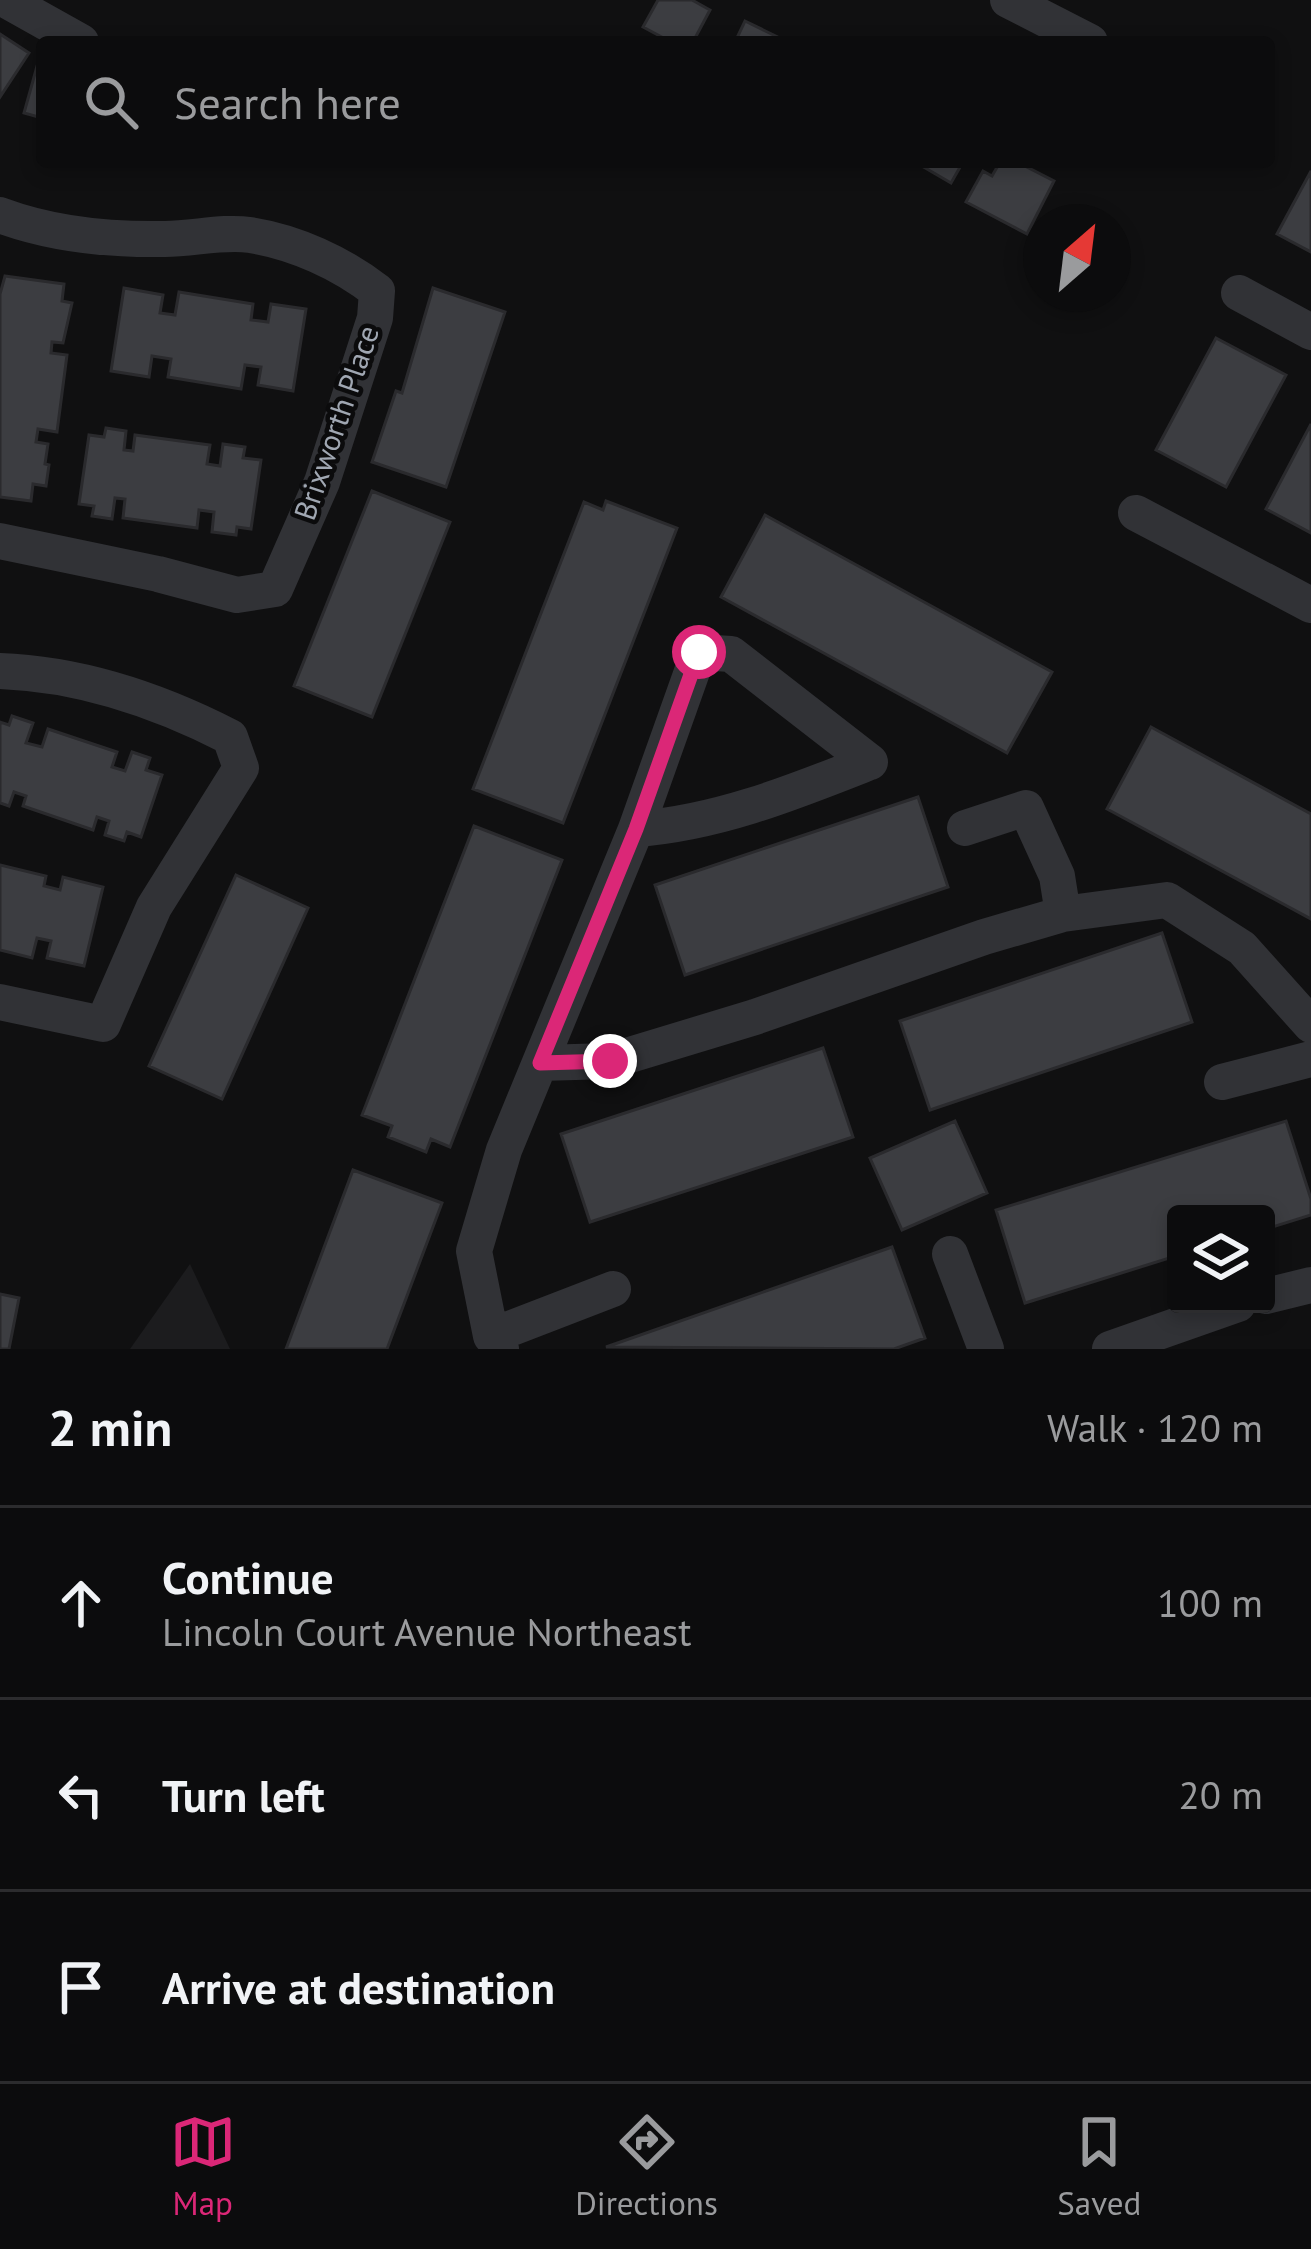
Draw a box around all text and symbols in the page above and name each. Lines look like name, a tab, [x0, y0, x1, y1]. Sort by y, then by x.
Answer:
search box	[36, 36, 1275, 168]
icon: search	[78, 69, 144, 135]
text: Search here	[174, 73, 401, 131]
north arrow	[1023, 204, 1131, 312]
street label: Brixworth Place	[284, 320, 387, 525]
route start	[672, 625, 726, 679]
route end	[583, 1034, 637, 1088]
map controls	[1167, 1205, 1275, 1313]
button: layers	[1167, 1205, 1275, 1313]
text: 2 min	[48, 1394, 172, 1460]
text: Walk · 120 m	[1047, 1402, 1263, 1453]
text: Continue	[162, 1548, 334, 1606]
icon: ahead	[48, 1570, 114, 1636]
text: 100 m	[1157, 1577, 1263, 1628]
text: Lincoln Court Avenue Northeast	[162, 1606, 691, 1657]
icon: left	[48, 1762, 114, 1828]
text: Turn left	[162, 1766, 325, 1824]
text: 20 m	[1178, 1769, 1263, 1820]
icon: arrive	[48, 1954, 114, 2020]
text: Arrive at destination	[162, 1958, 555, 2016]
tab: Map	[170, 2109, 236, 2224]
tab: Directions	[575, 2109, 718, 2224]
tab: Saved	[1057, 2109, 1141, 2224]

